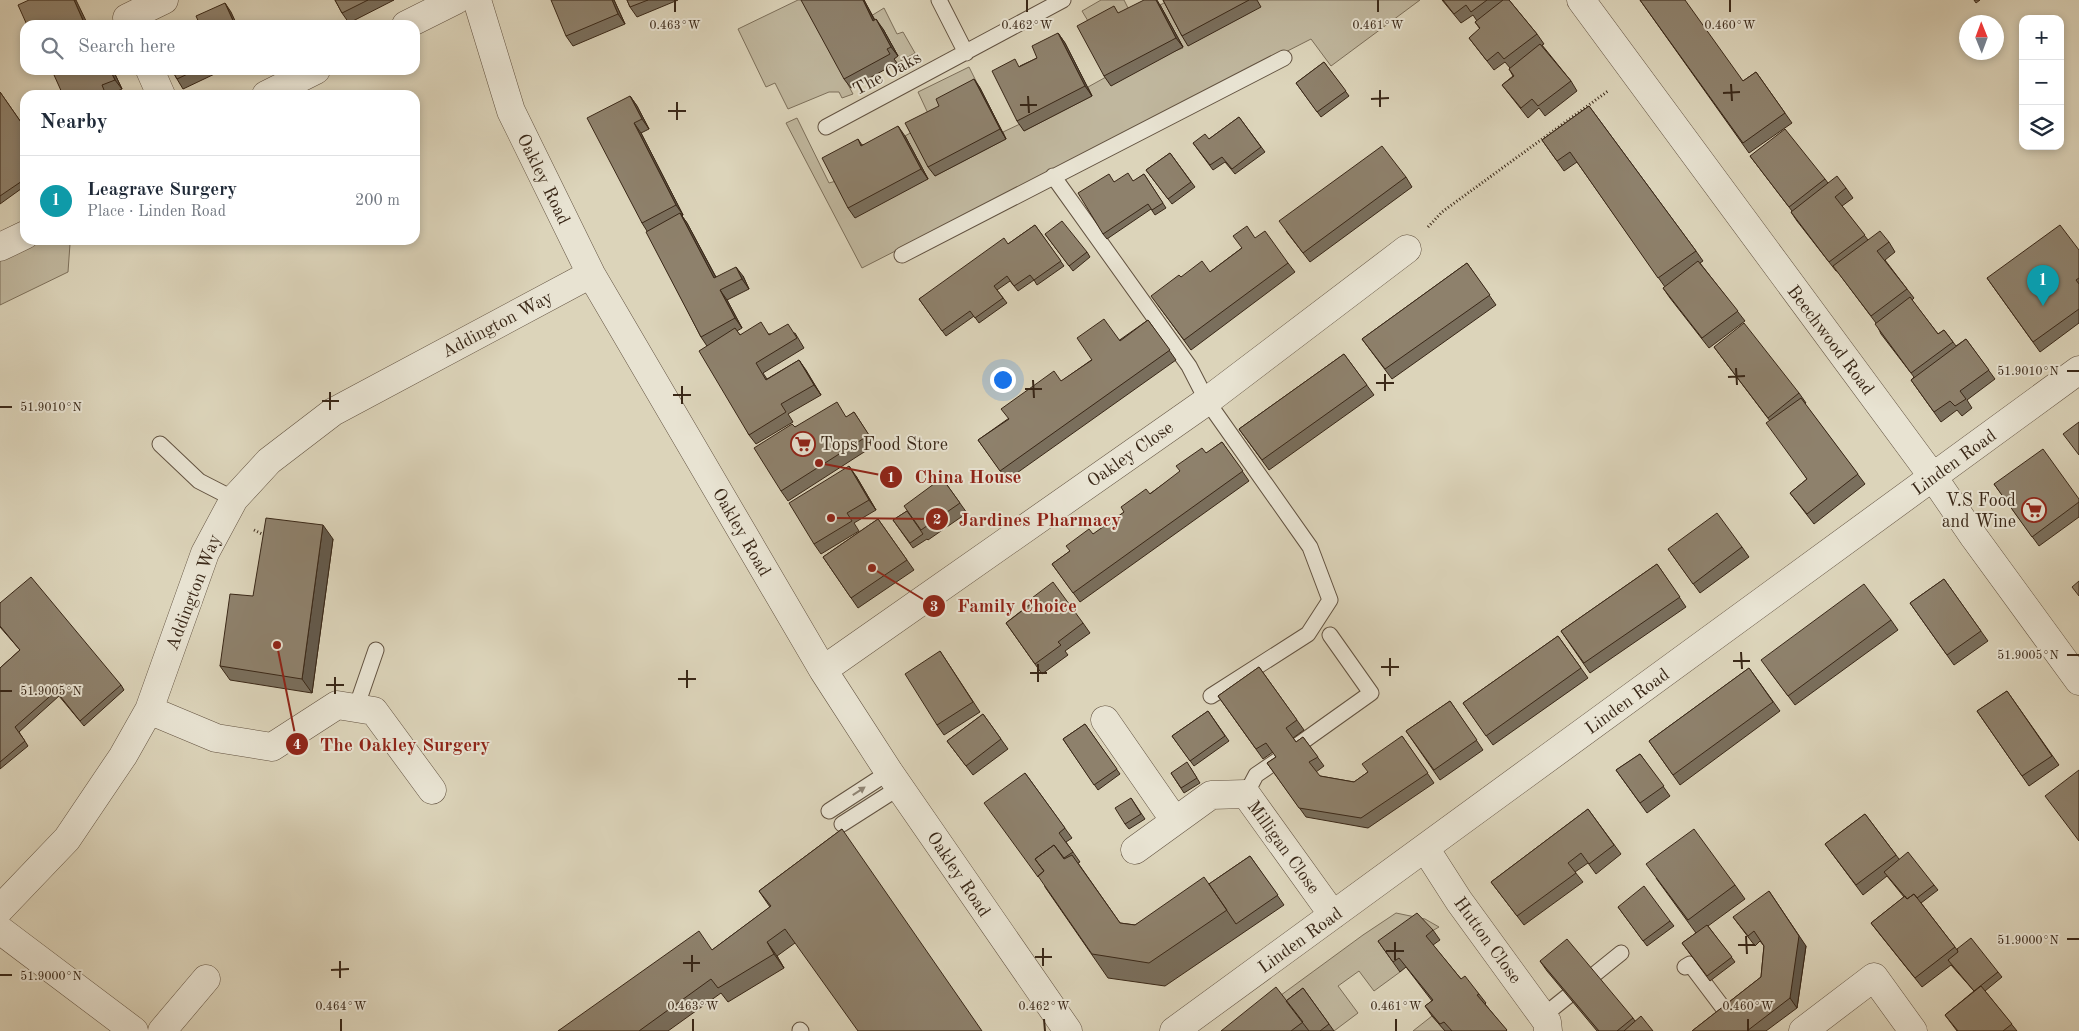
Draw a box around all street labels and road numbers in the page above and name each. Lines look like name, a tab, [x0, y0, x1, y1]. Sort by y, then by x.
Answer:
street label: The Oaks	[850, 48, 925, 99]
street label: Oakley Road	[513, 131, 573, 228]
street label: Beechwood Road	[1783, 282, 1877, 399]
street label: Addington Way	[439, 288, 556, 362]
street label: Oakley Close	[1084, 419, 1177, 491]
street label: Linden Road	[1909, 426, 2000, 499]
street label: Oakley Road	[709, 485, 774, 580]
street label: Addington Way	[164, 531, 224, 653]
street label: Linden Road	[1582, 665, 1673, 738]
street label: Milligan Close	[1244, 798, 1323, 897]
street label: Oakley Road	[923, 829, 993, 920]
street label: Hutton Close	[1450, 894, 1524, 987]
street label: Linden Road	[1255, 904, 1346, 977]

